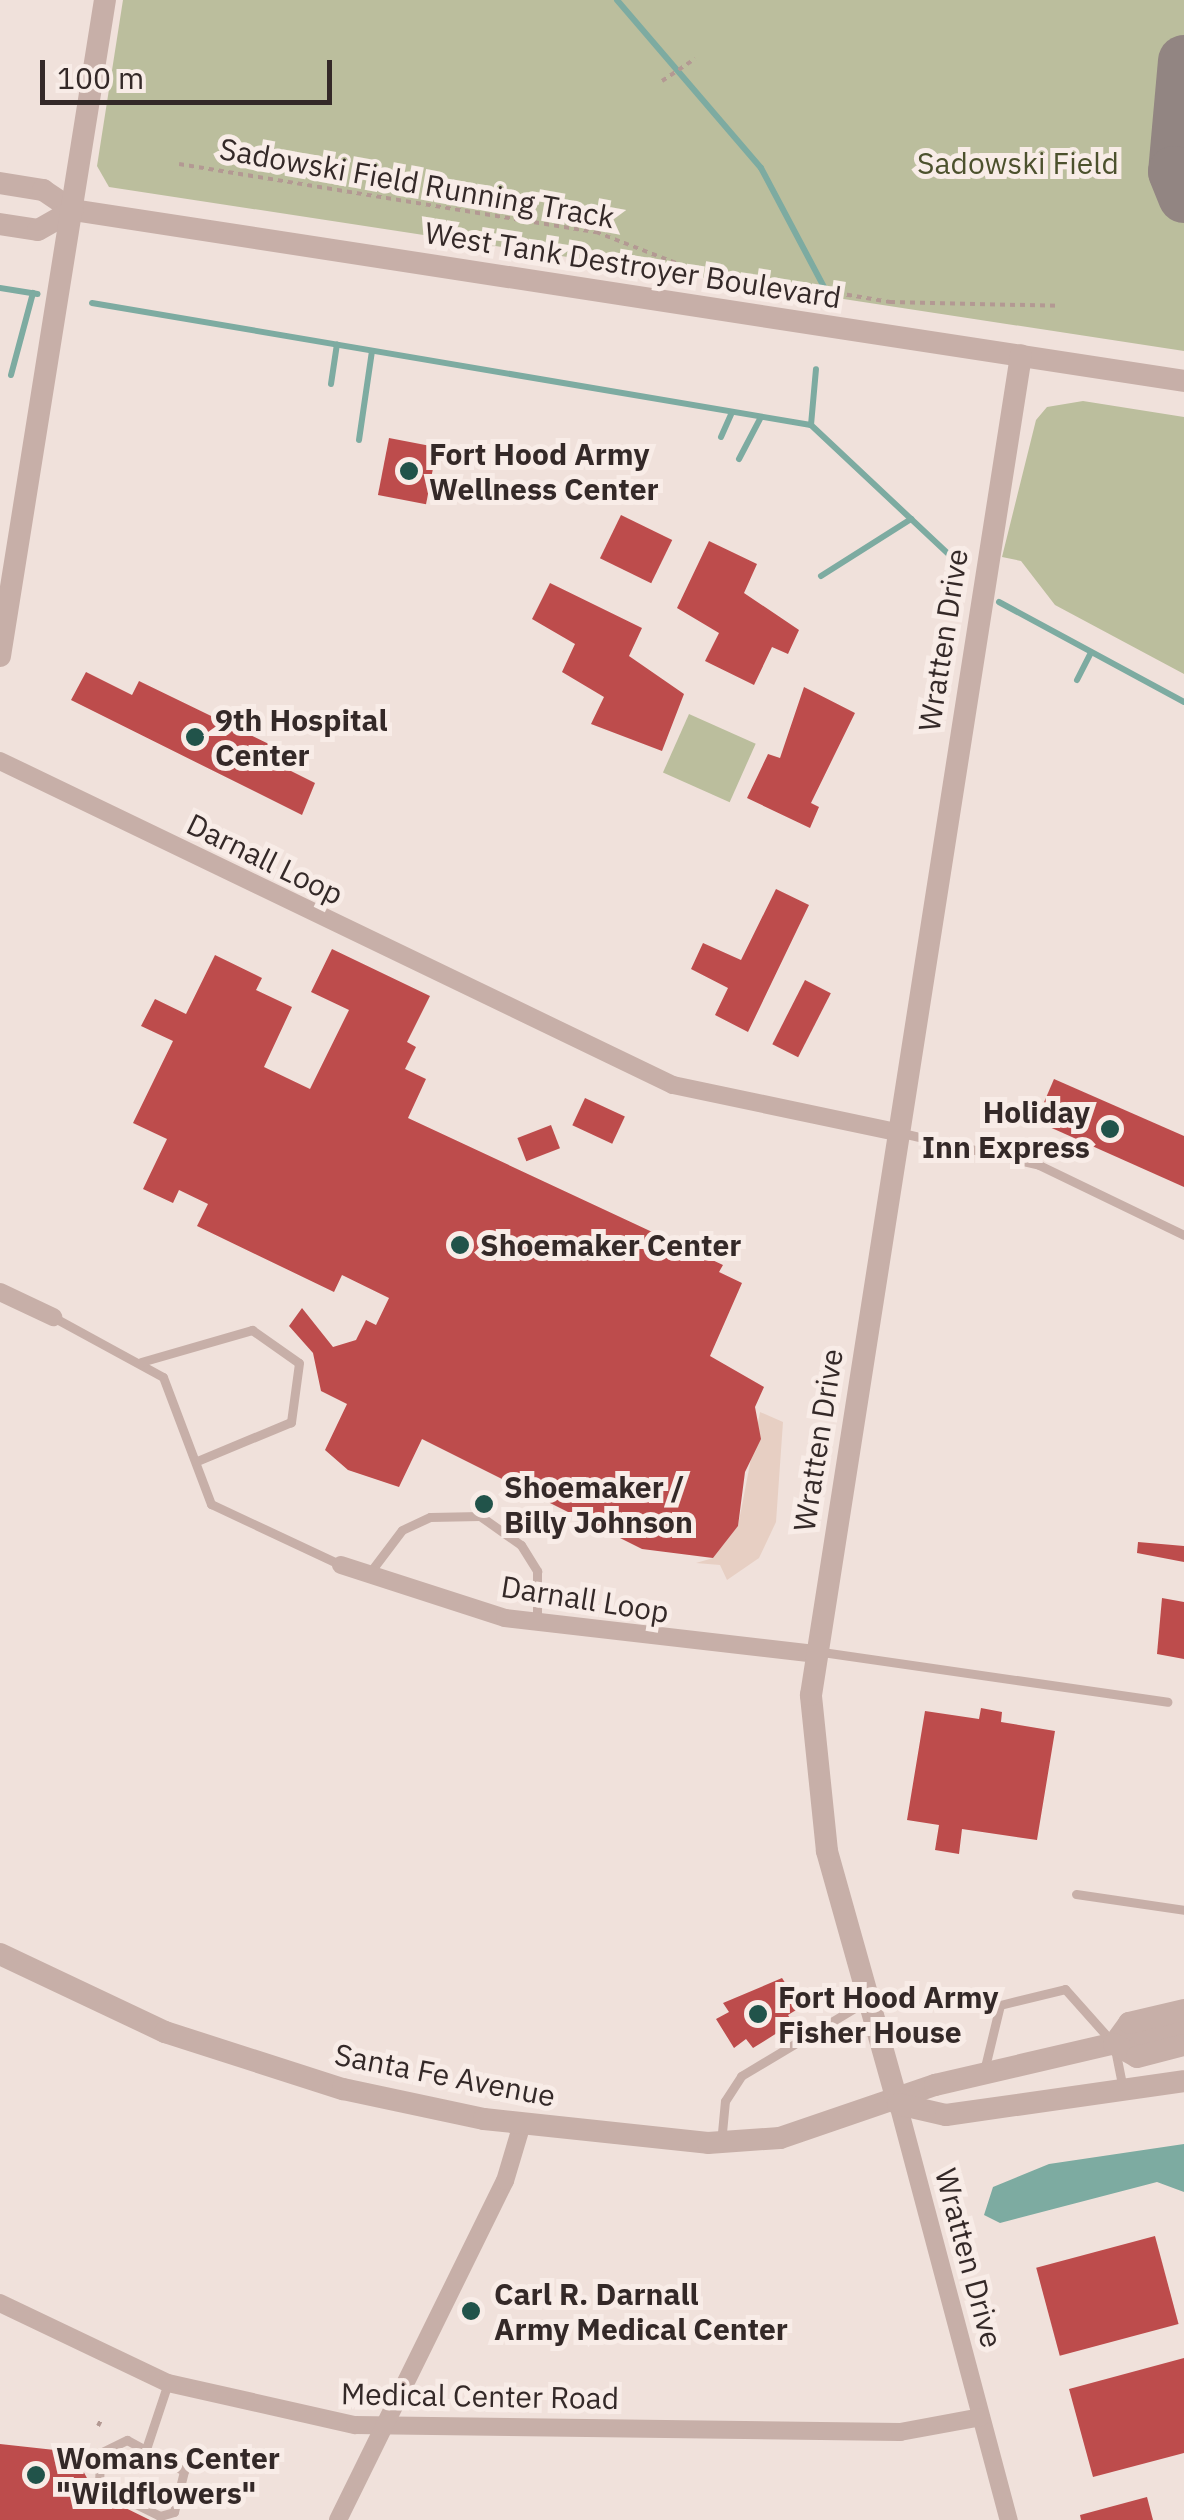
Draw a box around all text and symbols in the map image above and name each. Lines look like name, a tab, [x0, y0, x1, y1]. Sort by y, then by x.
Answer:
scale bar	[45, 40, 338, 102]
text: 100 m	[57, 58, 144, 97]
street label: Sadowski Field Running Track	[217, 131, 617, 235]
park label: Sadowski Field	[917, 145, 1119, 181]
street label: West Tank Destroyer Boulevard	[422, 214, 844, 316]
place label: Fort Hood Army Wellness Center	[429, 436, 659, 506]
marker: Fort Hood Army Wellness Center	[398, 460, 420, 482]
street label: Wratten Drive	[911, 546, 975, 734]
place label: 9th Hospital Center	[215, 702, 388, 772]
marker: 9th Hospital Center	[184, 726, 206, 748]
street label: Darnall Loop	[181, 806, 349, 912]
place label: Holiday Inn Express	[922, 1094, 1090, 1164]
marker: Holiday Inn Express	[1099, 1118, 1121, 1140]
place label: Shoemaker Center	[480, 1227, 741, 1263]
marker: Shoemaker Center	[449, 1234, 471, 1256]
street label: Wratten Drive	[786, 1346, 850, 1534]
place label: Shoemaker / Billy Johnson	[504, 1469, 693, 1540]
marker: Shoemaker / Billy Johnson	[473, 1493, 495, 1515]
street label: Darnall Loop	[499, 1568, 671, 1630]
place label: Fort Hood Army Fisher House	[778, 1979, 998, 2050]
marker: Fort Hood Army Fisher House	[747, 2003, 769, 2025]
street label: Santa Fe Avenue	[332, 2036, 558, 2114]
street label: Wratten Drive	[928, 2164, 1010, 2352]
place label: Carl R. Darnall Army Medical Center	[494, 2276, 788, 2346]
marker: Carl R. Darnall Army Medical Center	[458, 2298, 484, 2324]
street label: Medical Center Road	[341, 2376, 619, 2416]
place label: Womans Center "Wildflowers"	[56, 2440, 280, 2510]
marker: Womans Center "Wildflowers"	[25, 2464, 47, 2486]

